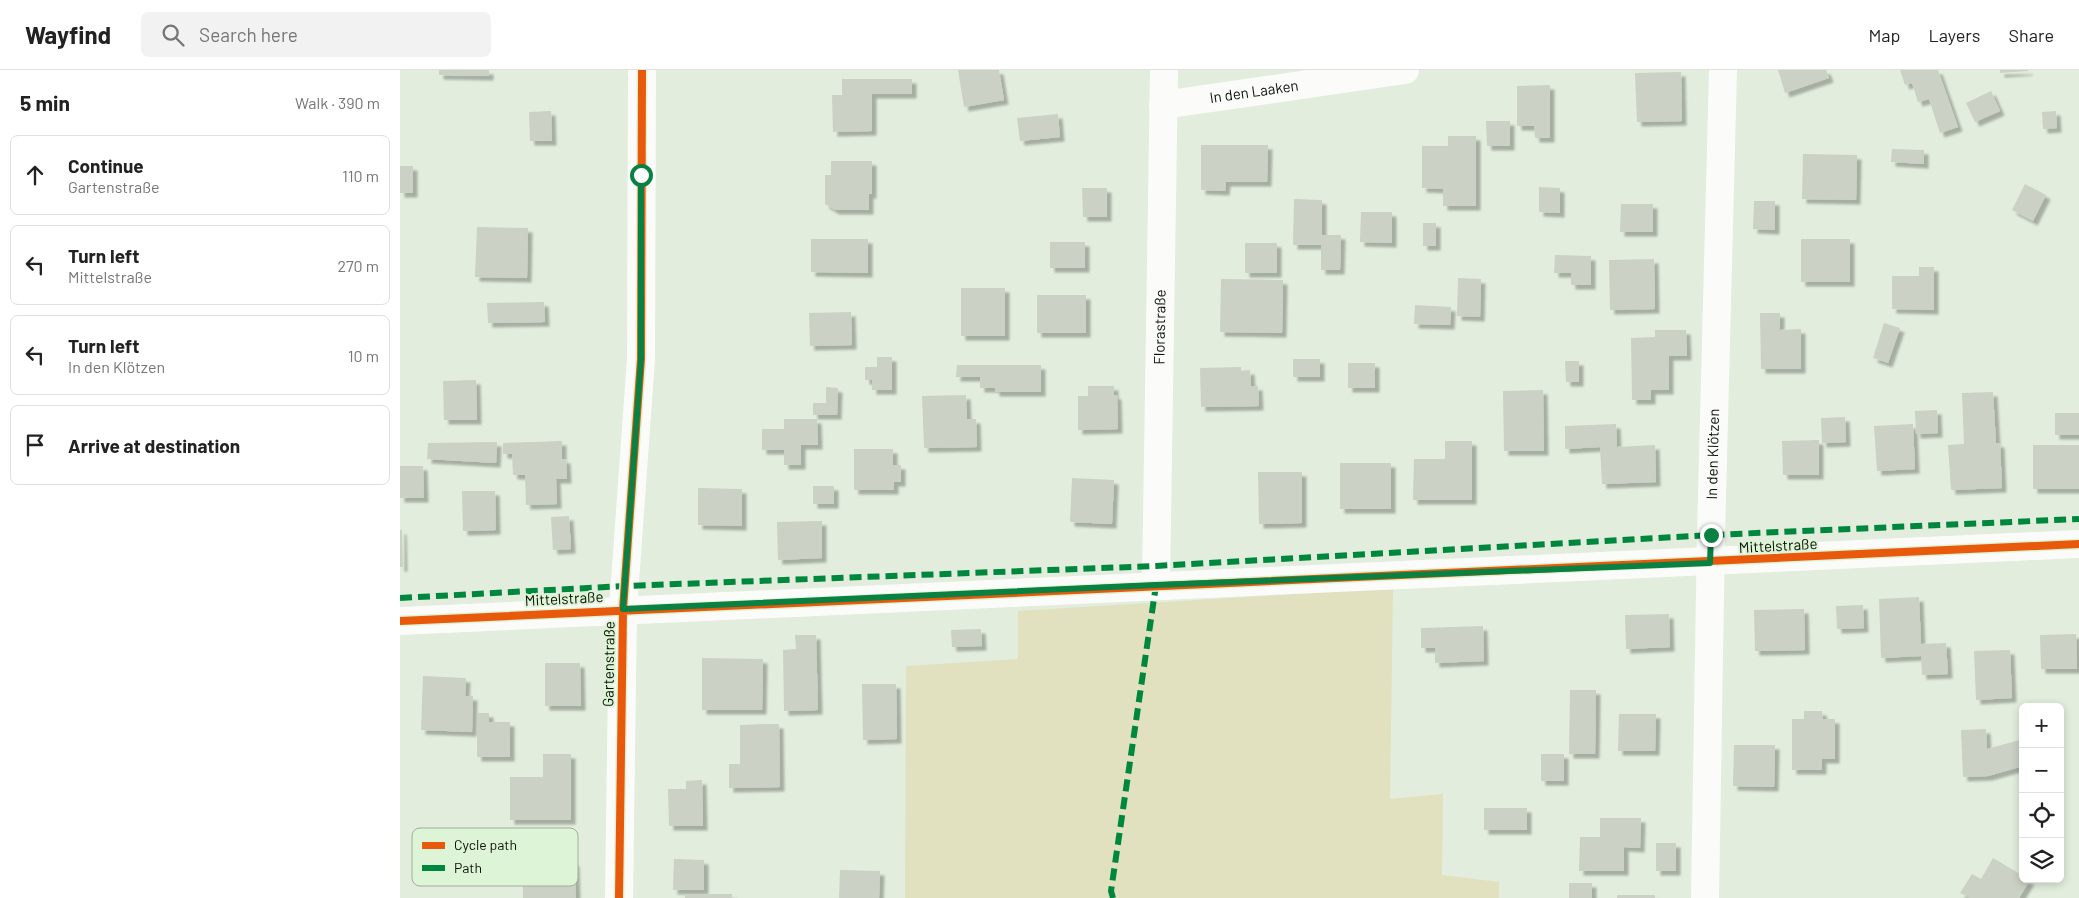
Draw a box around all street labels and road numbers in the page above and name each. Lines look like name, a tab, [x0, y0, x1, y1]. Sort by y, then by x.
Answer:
street label: In den Laaken	[1208, 76, 1299, 106]
street label: Florastraße	[1149, 289, 1169, 365]
street label: In den Klötzen	[1702, 408, 1722, 500]
street label: Mittelstraße	[1738, 534, 1818, 556]
street label: Mittelstraße	[524, 587, 604, 609]
street label: Gartenstraße	[598, 621, 618, 707]

